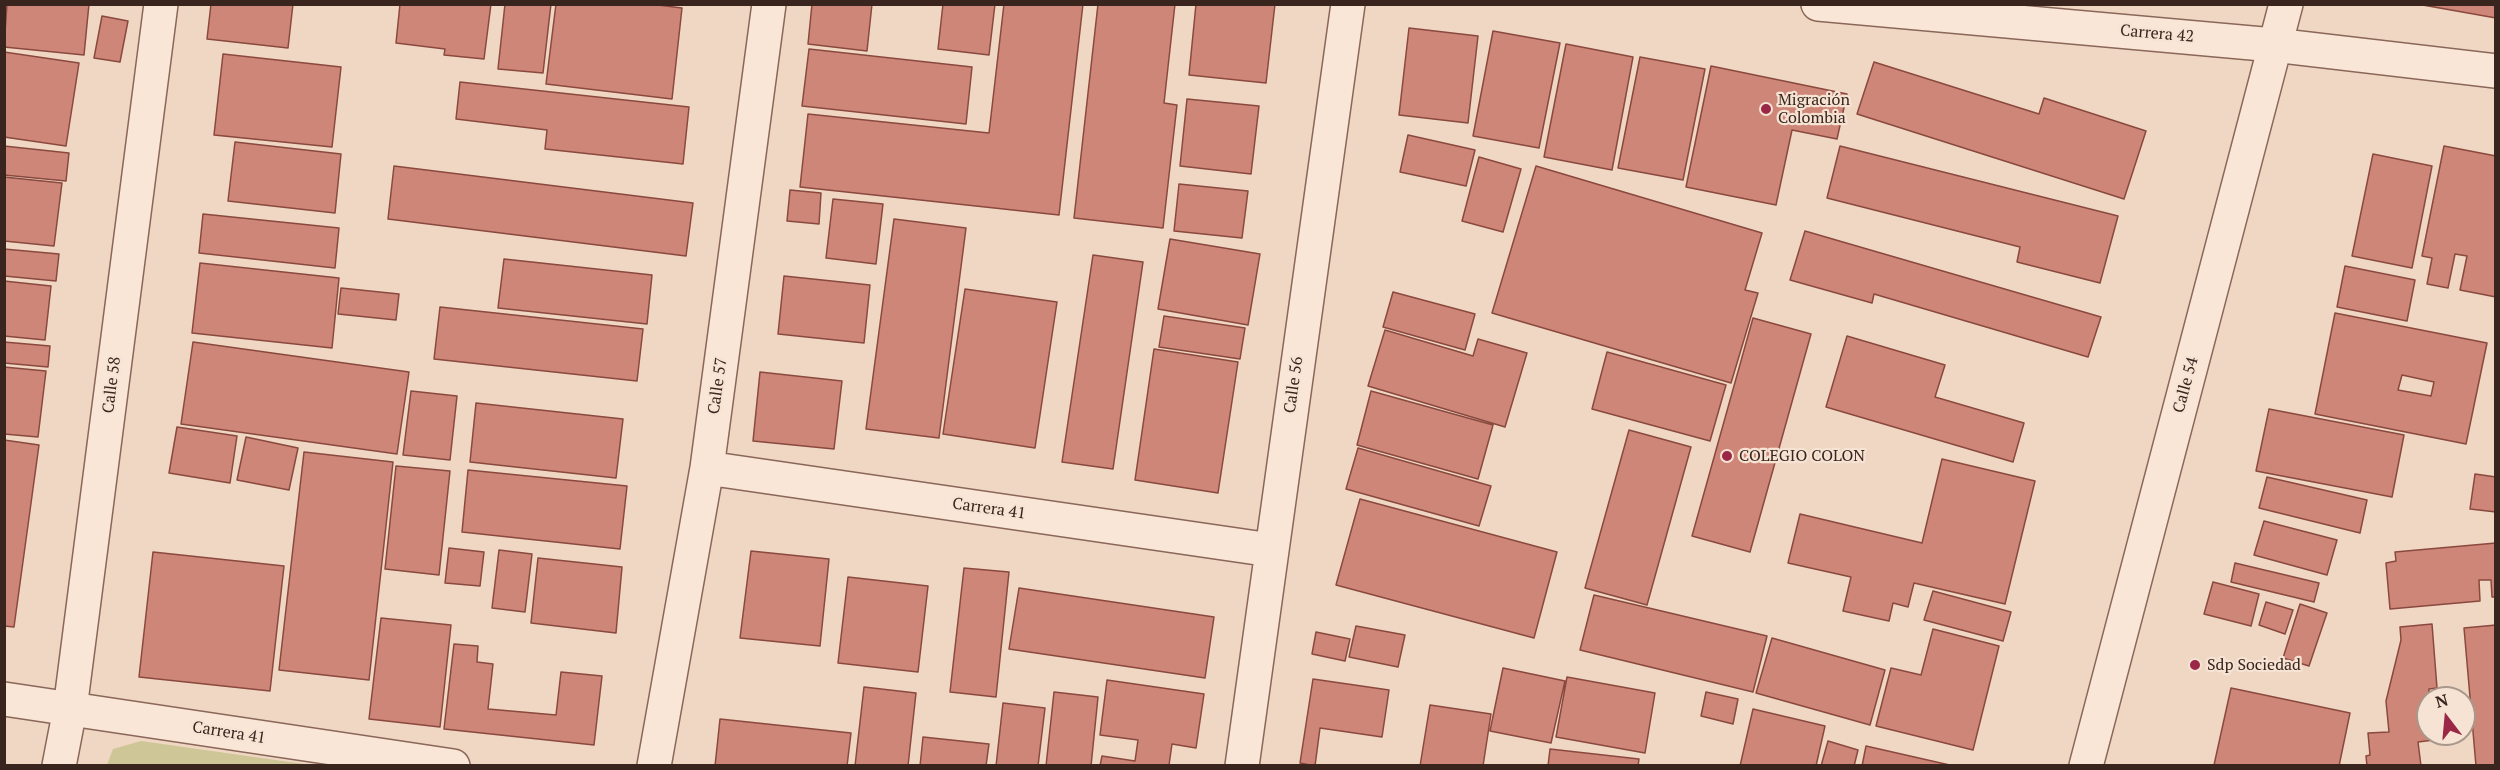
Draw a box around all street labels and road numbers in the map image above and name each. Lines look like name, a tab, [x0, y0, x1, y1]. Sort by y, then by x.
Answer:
street label: Carrera 42	[2119, 21, 2195, 47]
street label: Calle 56	[1281, 355, 1307, 415]
street label: Calle 54	[2169, 355, 2203, 415]
street label: Calle 58	[99, 356, 125, 414]
street label: Calle 57	[705, 356, 731, 416]
street label: Carrera 41	[951, 494, 1027, 524]
street label: Carrera 41	[191, 718, 267, 748]

